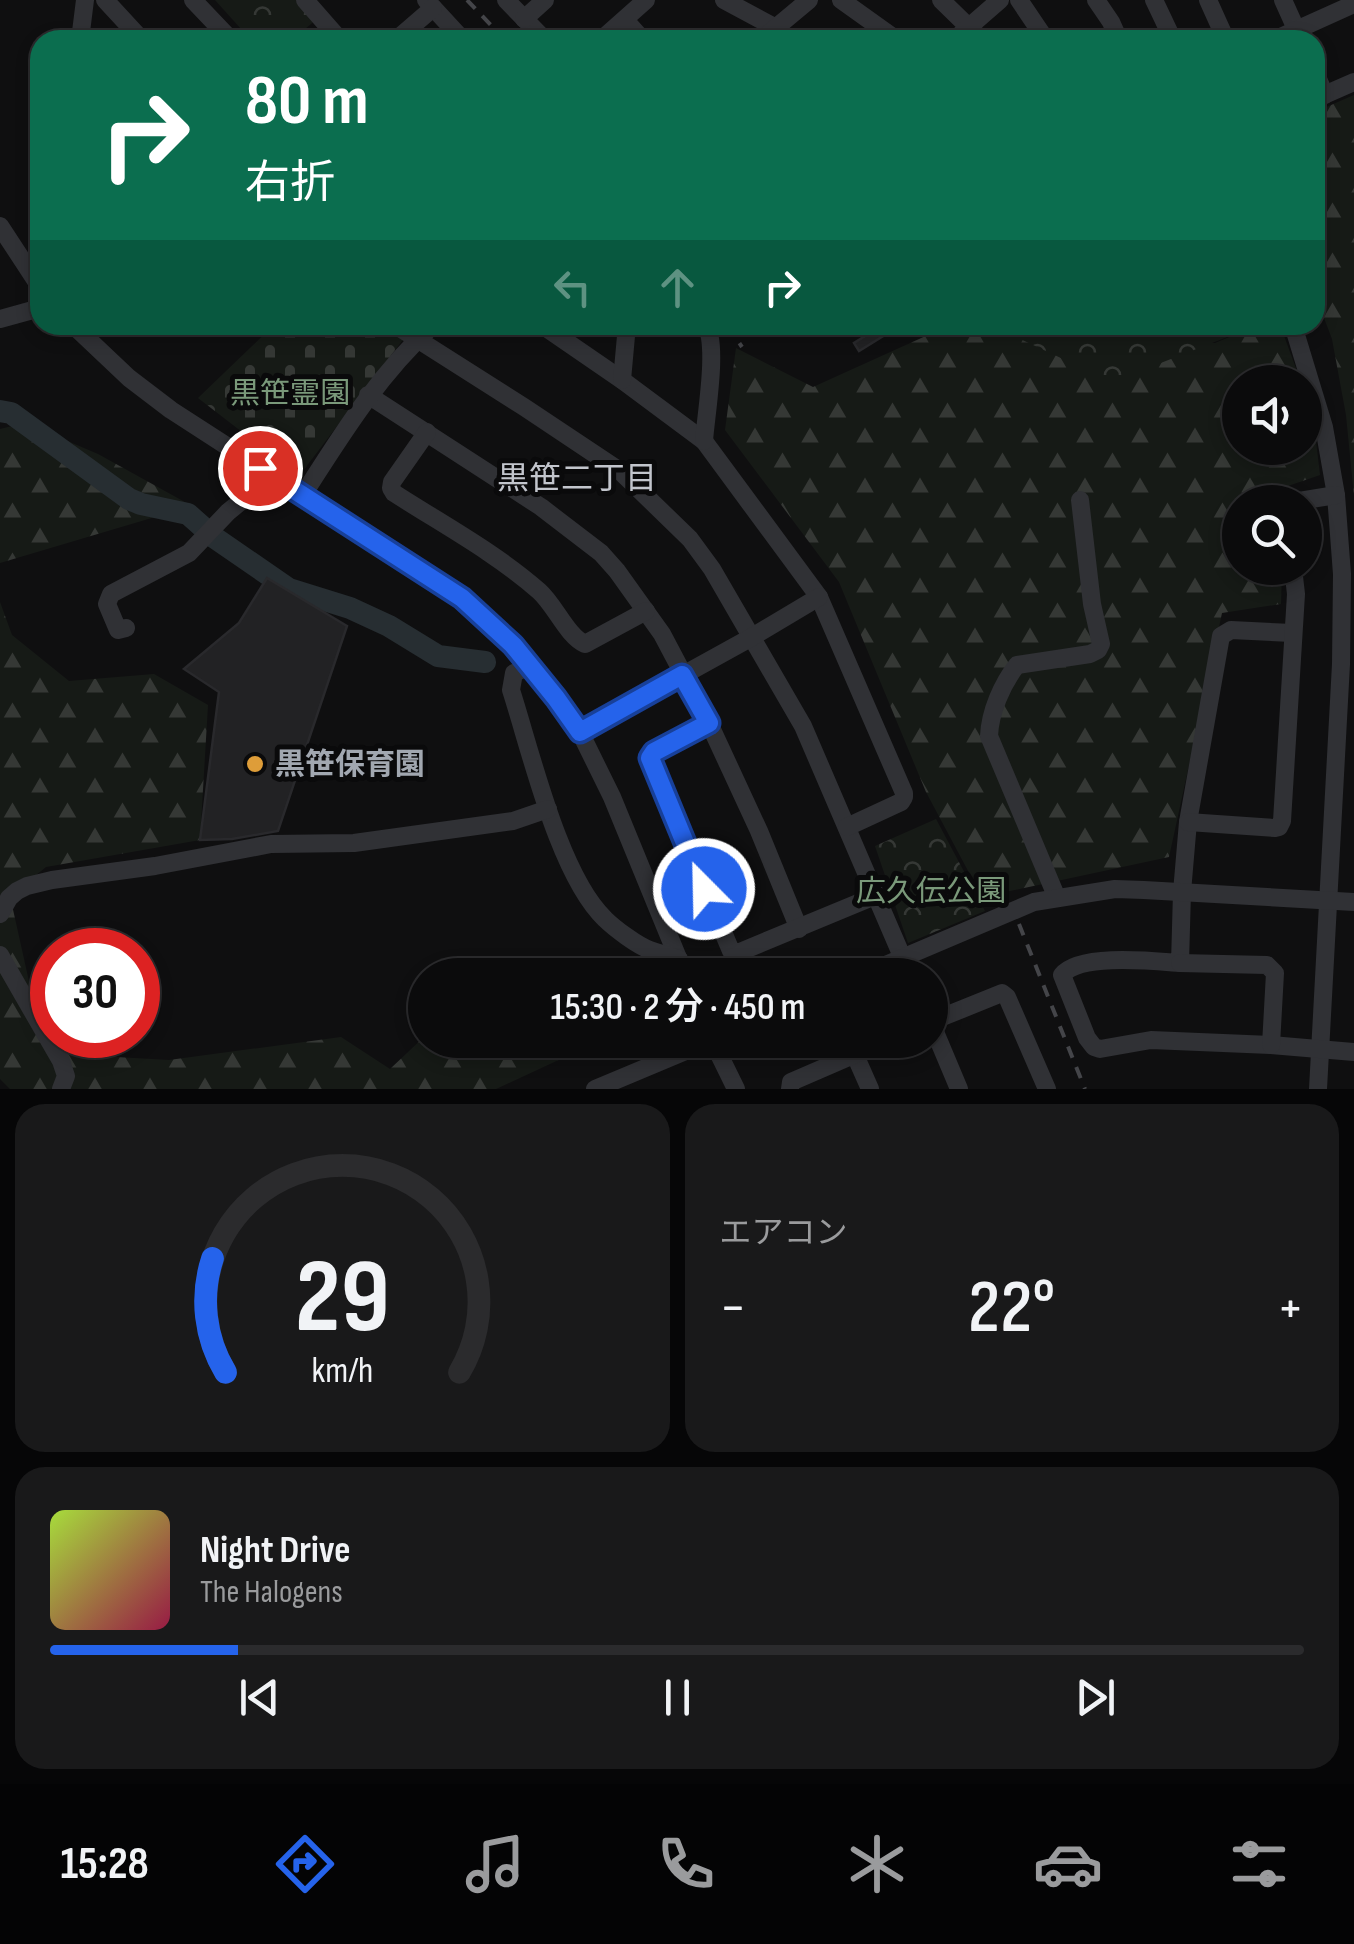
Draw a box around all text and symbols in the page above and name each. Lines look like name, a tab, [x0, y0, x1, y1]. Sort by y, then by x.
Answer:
text: 80 m	[245, 60, 369, 144]
icon: right	[80, 70, 210, 200]
text: 右折	[245, 156, 335, 211]
icon: left	[545, 260, 600, 315]
icon: ahead	[650, 260, 705, 315]
icon: right	[755, 260, 810, 315]
map controls	[1222, 365, 1322, 585]
button: sound	[1222, 365, 1322, 465]
park label: 黒笹霊園	[230, 376, 350, 412]
pin	[218, 426, 303, 511]
icon: arrive	[233, 441, 288, 496]
district label: 黒笹二丁目	[497, 460, 657, 499]
button: search	[1222, 485, 1322, 585]
place label: 黒笹保育園	[275, 747, 425, 783]
marker: 黒笹保育園	[244, 753, 266, 775]
position arrow	[652, 837, 756, 941]
park label: 広久伝公園	[856, 874, 1006, 910]
speed limit sign: 30	[30, 928, 160, 1058]
text: 15:30 · 2 分 · 450 m	[551, 985, 805, 1030]
text: エアコン	[720, 1214, 848, 1253]
text: 29	[295, 1236, 390, 1361]
text: 22°	[968, 1263, 1055, 1354]
text: −	[720, 1275, 746, 1342]
text: +	[1277, 1275, 1304, 1342]
text: km/h	[311, 1350, 373, 1393]
text: Night Drive	[200, 1528, 351, 1573]
text: The Halogens	[200, 1573, 343, 1612]
icon: previous	[232, 1670, 287, 1725]
icon: pause	[650, 1670, 705, 1725]
icon: next	[1068, 1670, 1123, 1725]
icon: directions	[270, 1829, 340, 1899]
icon: music	[460, 1829, 530, 1899]
icon: phone	[651, 1829, 721, 1899]
icon: climate	[842, 1829, 912, 1899]
icon: car	[1033, 1829, 1103, 1899]
icon: filters	[1224, 1829, 1294, 1899]
text: 15:28	[60, 1837, 149, 1892]

